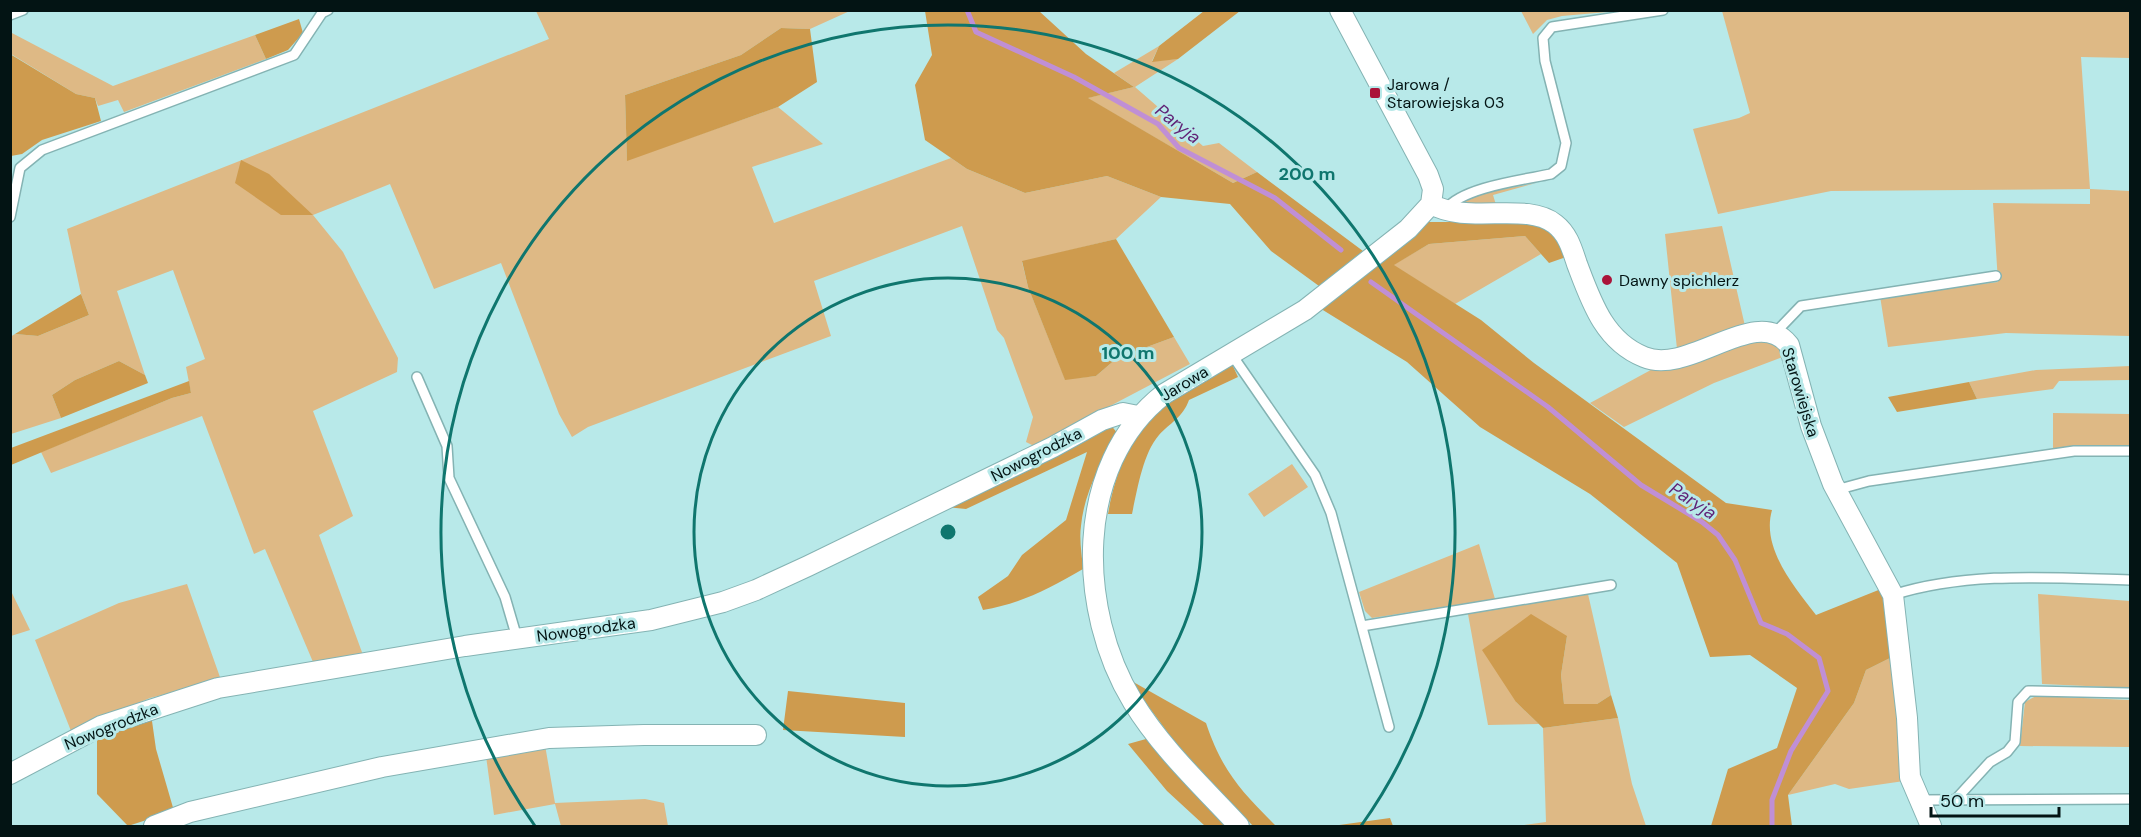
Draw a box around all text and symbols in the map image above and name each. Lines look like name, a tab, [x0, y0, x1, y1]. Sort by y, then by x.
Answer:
place label: Jarowa / Starowiejska 03	[1387, 74, 1504, 113]
marker: Jarowa / Starowiejska 03	[1368, 86, 1382, 100]
water label: Paryja	[1150, 99, 1206, 149]
text: 200 m	[1279, 162, 1335, 186]
place label: Dawny spichlerz	[1619, 270, 1739, 291]
marker: Dawny spichlerz	[1600, 273, 1614, 287]
text: 100 m	[1101, 341, 1155, 365]
street label: Starowiejska	[1777, 345, 1824, 440]
street label: Jarowa	[1156, 361, 1212, 406]
street label: Nowogrodzka	[987, 423, 1085, 486]
water label: Paryja	[1665, 477, 1721, 525]
centre of rings	[938, 522, 958, 542]
street label: Nowogrodzka	[535, 612, 637, 647]
street label: Nowogrodzka	[61, 698, 161, 755]
scale bar	[1931, 780, 2058, 818]
text: 50 m	[1940, 789, 1984, 813]

